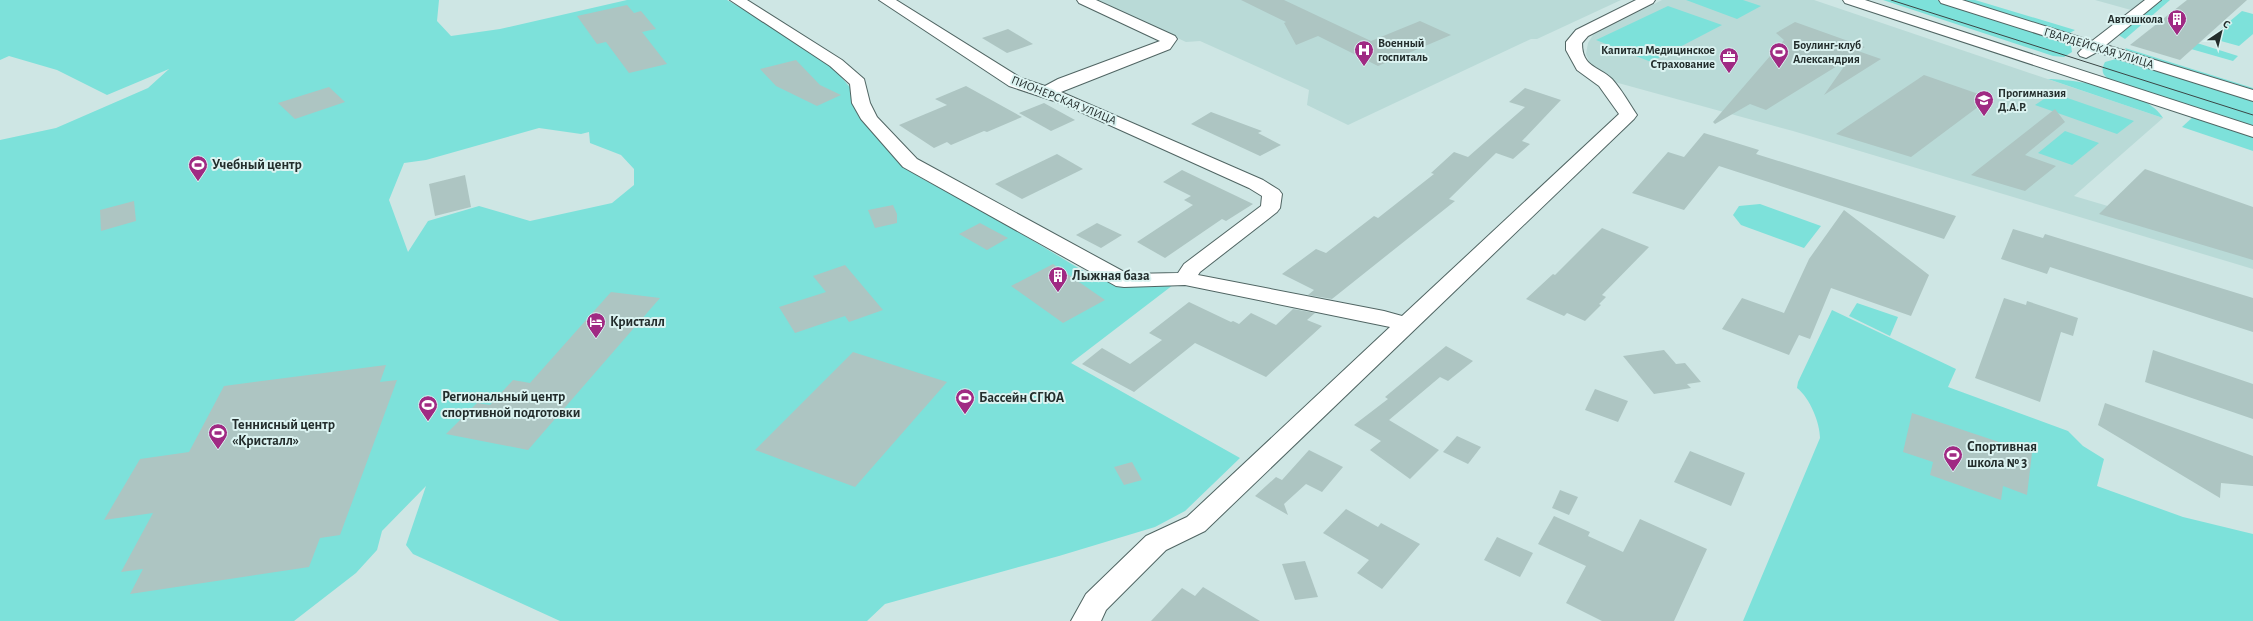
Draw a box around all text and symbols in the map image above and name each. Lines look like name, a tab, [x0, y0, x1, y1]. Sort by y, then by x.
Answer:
building icon: Автошкола	[2166, 8, 2188, 36]
north arrow	[2201, 12, 2241, 52]
place label: Автошкола	[2108, 13, 2163, 25]
text: С	[2221, 18, 2232, 30]
street label: ГВАРДЕЙСКАЯ УЛИЦА	[2043, 25, 2156, 70]
place label: Военный госпиталь	[1378, 37, 1428, 63]
hospital icon: Военный госпиталь	[1353, 39, 1375, 67]
place label: Боулинг-клуб Александрия	[1793, 39, 1861, 65]
sports icon: Боулинг-клуб Александрия	[1768, 41, 1790, 69]
place label: Капитал Медицинское Страхование	[1601, 44, 1715, 70]
office icon: Капитал Медицинское Страхование	[1718, 46, 1740, 74]
street label: ПИОНЕРСКАЯ УЛИЦА	[1010, 73, 1118, 127]
place label: Прогимназия Д.А.Р.	[1998, 87, 2066, 113]
school or university icon: Прогимназия Д.А.Р.	[1973, 89, 1995, 117]
sports icon: Учебный центр	[187, 154, 209, 182]
place label: Учебный центр	[212, 158, 302, 172]
building icon: Лыжная база	[1047, 265, 1069, 293]
place label: Лыжная база	[1072, 269, 1150, 283]
hotel icon: Кристалл	[585, 311, 607, 339]
place label: Кристалл	[610, 315, 665, 329]
sports icon: Бассейн СГЮА	[954, 387, 976, 415]
place label: Региональный центр спортивной подготовки	[442, 390, 580, 420]
place label: Бассейн СГЮА	[979, 391, 1065, 405]
sports icon: Региональный центр спортивной подготовки	[417, 394, 439, 422]
place label: Теннисный центр «Кристалл»	[232, 418, 335, 448]
sports icon: Теннисный центр «Кристалл»	[207, 422, 229, 450]
place label: Спортивная школа № 3	[1967, 440, 2037, 470]
sports icon: Спортивная школа № 3	[1942, 444, 1964, 472]

